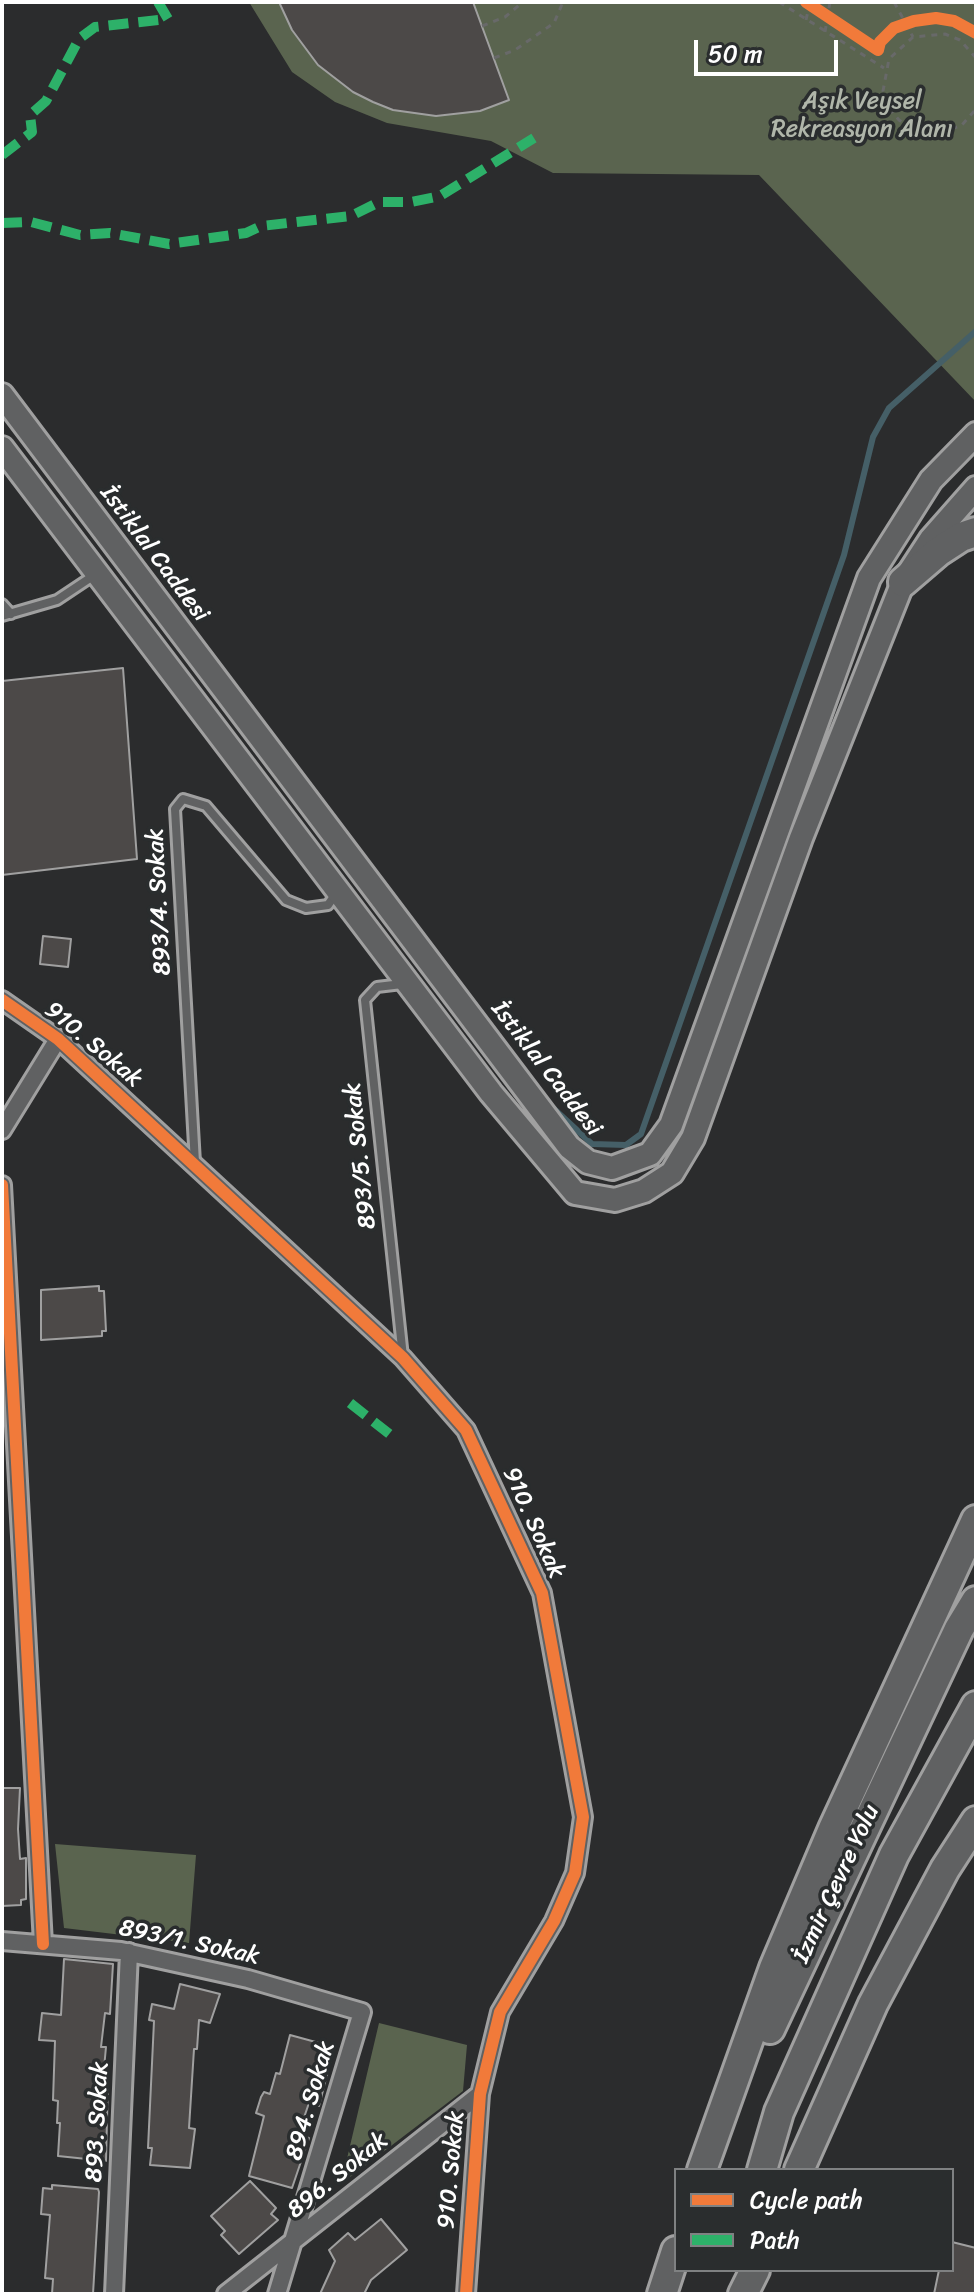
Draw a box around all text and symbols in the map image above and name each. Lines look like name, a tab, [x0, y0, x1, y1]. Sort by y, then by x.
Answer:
scale bar	[698, 24, 842, 74]
text: 50 m	[708, 33, 763, 75]
park label: Aşık Veysel Rekreasyon Alanı	[771, 88, 953, 144]
street label: İstiklal Caddesi	[93, 480, 215, 628]
street label: 893/4. Sokak	[142, 828, 178, 976]
street label: 910. Sokak	[38, 996, 148, 1094]
street label: İstiklal Caddesi	[484, 996, 608, 1142]
street label: 893/5. Sokak	[339, 1081, 383, 1231]
street label: 910. Sokak	[496, 1463, 570, 1583]
street label: İzmir Çevre Yolu	[788, 1800, 886, 1968]
street label: 893/1. Sokak	[116, 1914, 262, 1972]
street label: 894. Sokak	[280, 2038, 342, 2164]
street label: 893. Sokak	[80, 2061, 116, 2183]
street label: 910. Sokak	[432, 2110, 472, 2230]
street label: 896. Sokak	[282, 2127, 394, 2225]
legend	[674, 2168, 954, 2272]
text: Cycle path	[750, 2179, 863, 2221]
text: Path	[750, 2219, 800, 2261]

